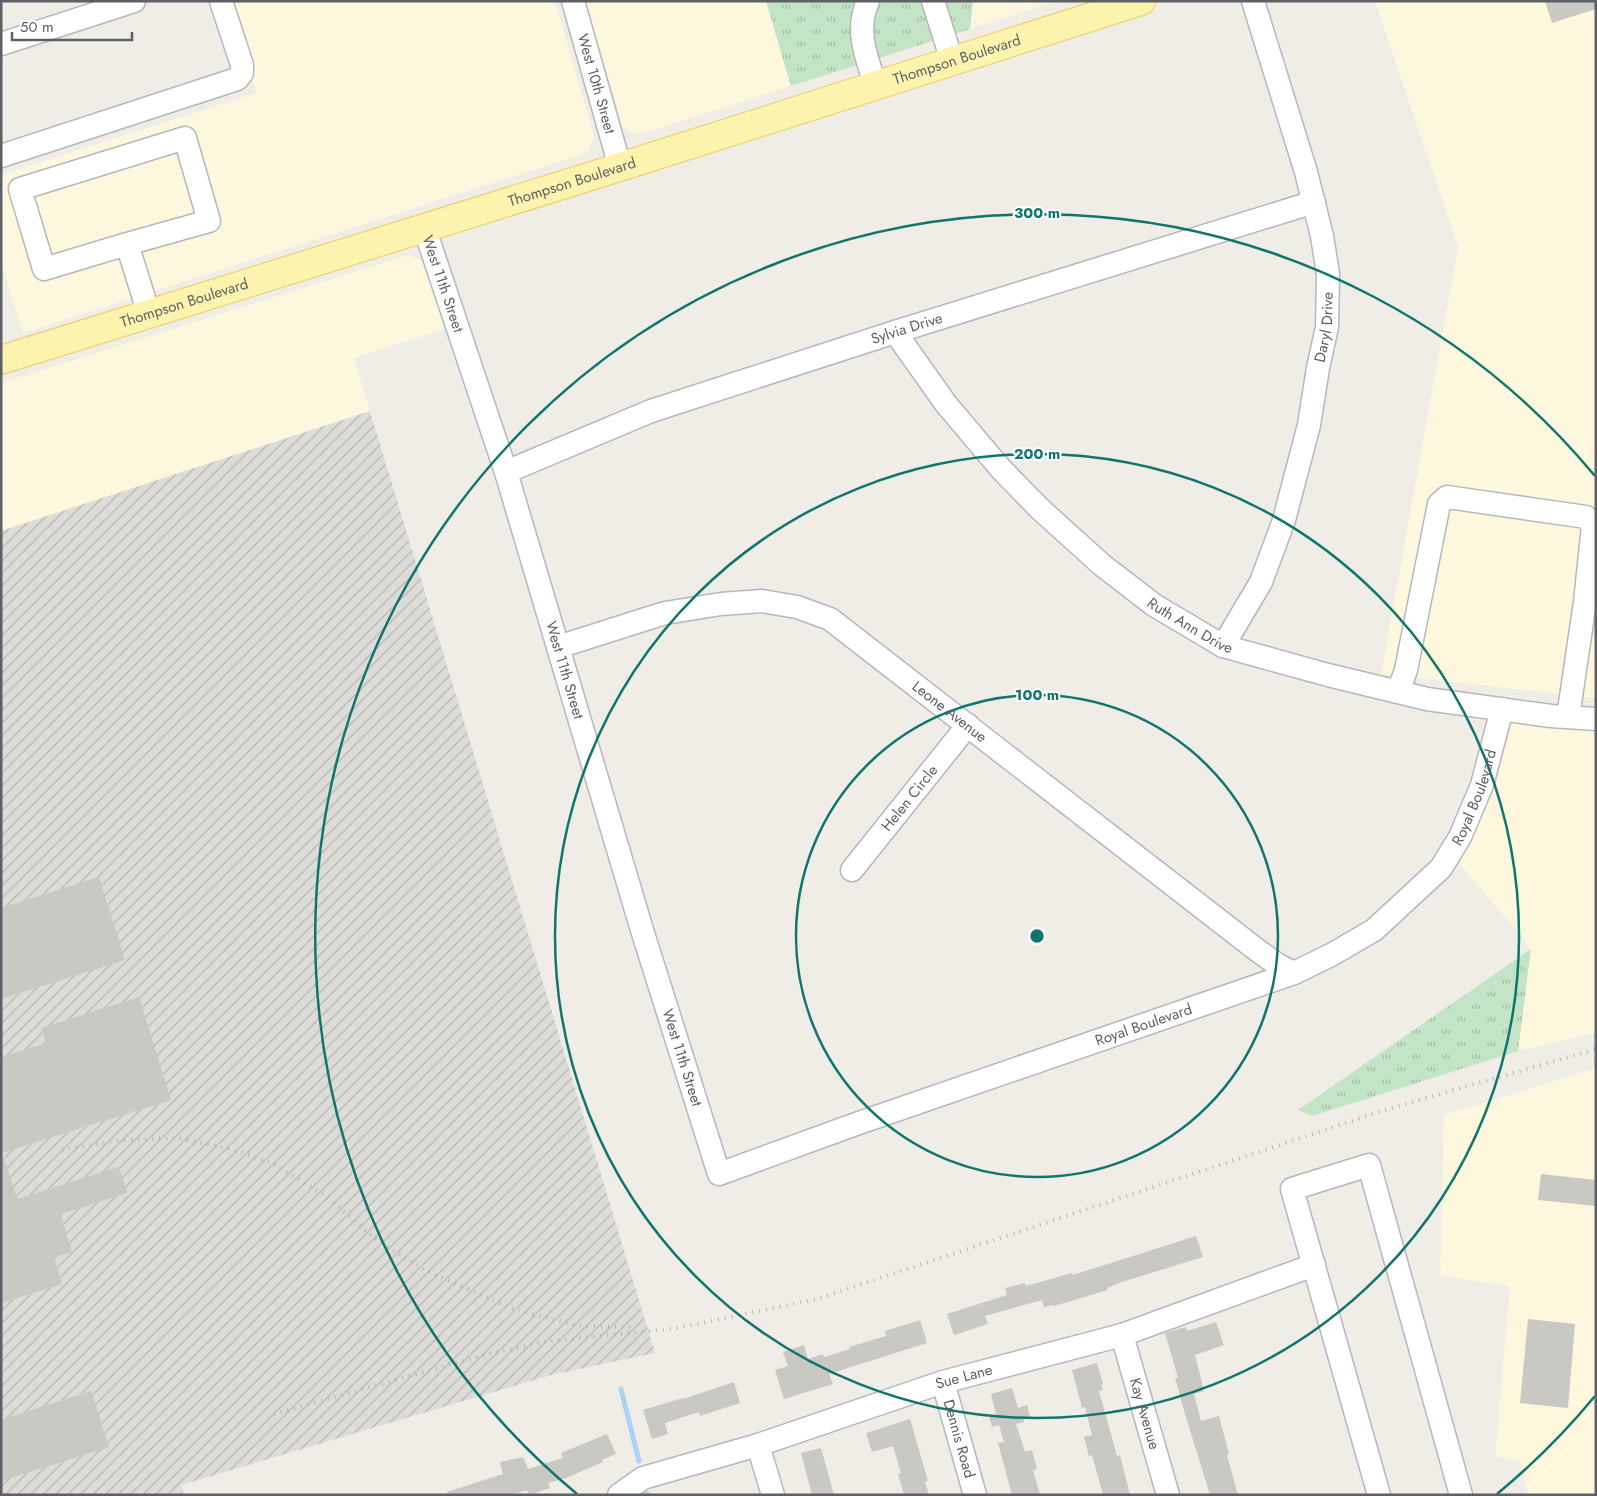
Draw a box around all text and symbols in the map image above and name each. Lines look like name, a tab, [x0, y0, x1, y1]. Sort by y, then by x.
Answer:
scale bar	[12, 10, 132, 42]
text: 50 m	[20, 16, 54, 38]
street label: Thompson Boulevard	[890, 29, 1024, 90]
street label: West 10th Street	[572, 31, 621, 137]
street label: Thompson Boulevard	[505, 152, 639, 212]
text: 300 m	[1014, 202, 1060, 224]
street label: West 11th Street	[417, 233, 470, 336]
street label: Thompson Boulevard	[118, 273, 251, 333]
street label: Daryl Drive	[1309, 292, 1339, 364]
street label: Sylvia Drive	[868, 307, 945, 350]
text: 200 m	[1014, 443, 1060, 465]
street label: Ruth Ann Drive	[1142, 592, 1235, 659]
street label: West 11th Street	[540, 619, 590, 722]
street label: Leone Avenue	[907, 676, 992, 748]
text: 100 m	[1015, 684, 1059, 706]
street label: Royal Boulevard	[1446, 747, 1502, 850]
street label: Helen Circle	[876, 760, 943, 836]
centre of rings	[1028, 927, 1046, 945]
street label: Royal Boulevard	[1092, 998, 1195, 1052]
street label: West 11th Street	[657, 1006, 708, 1109]
street label: Sue Lane	[932, 1358, 995, 1395]
street label: Kay Avenue	[1124, 1375, 1165, 1452]
street label: Dennis Road	[938, 1397, 981, 1481]

